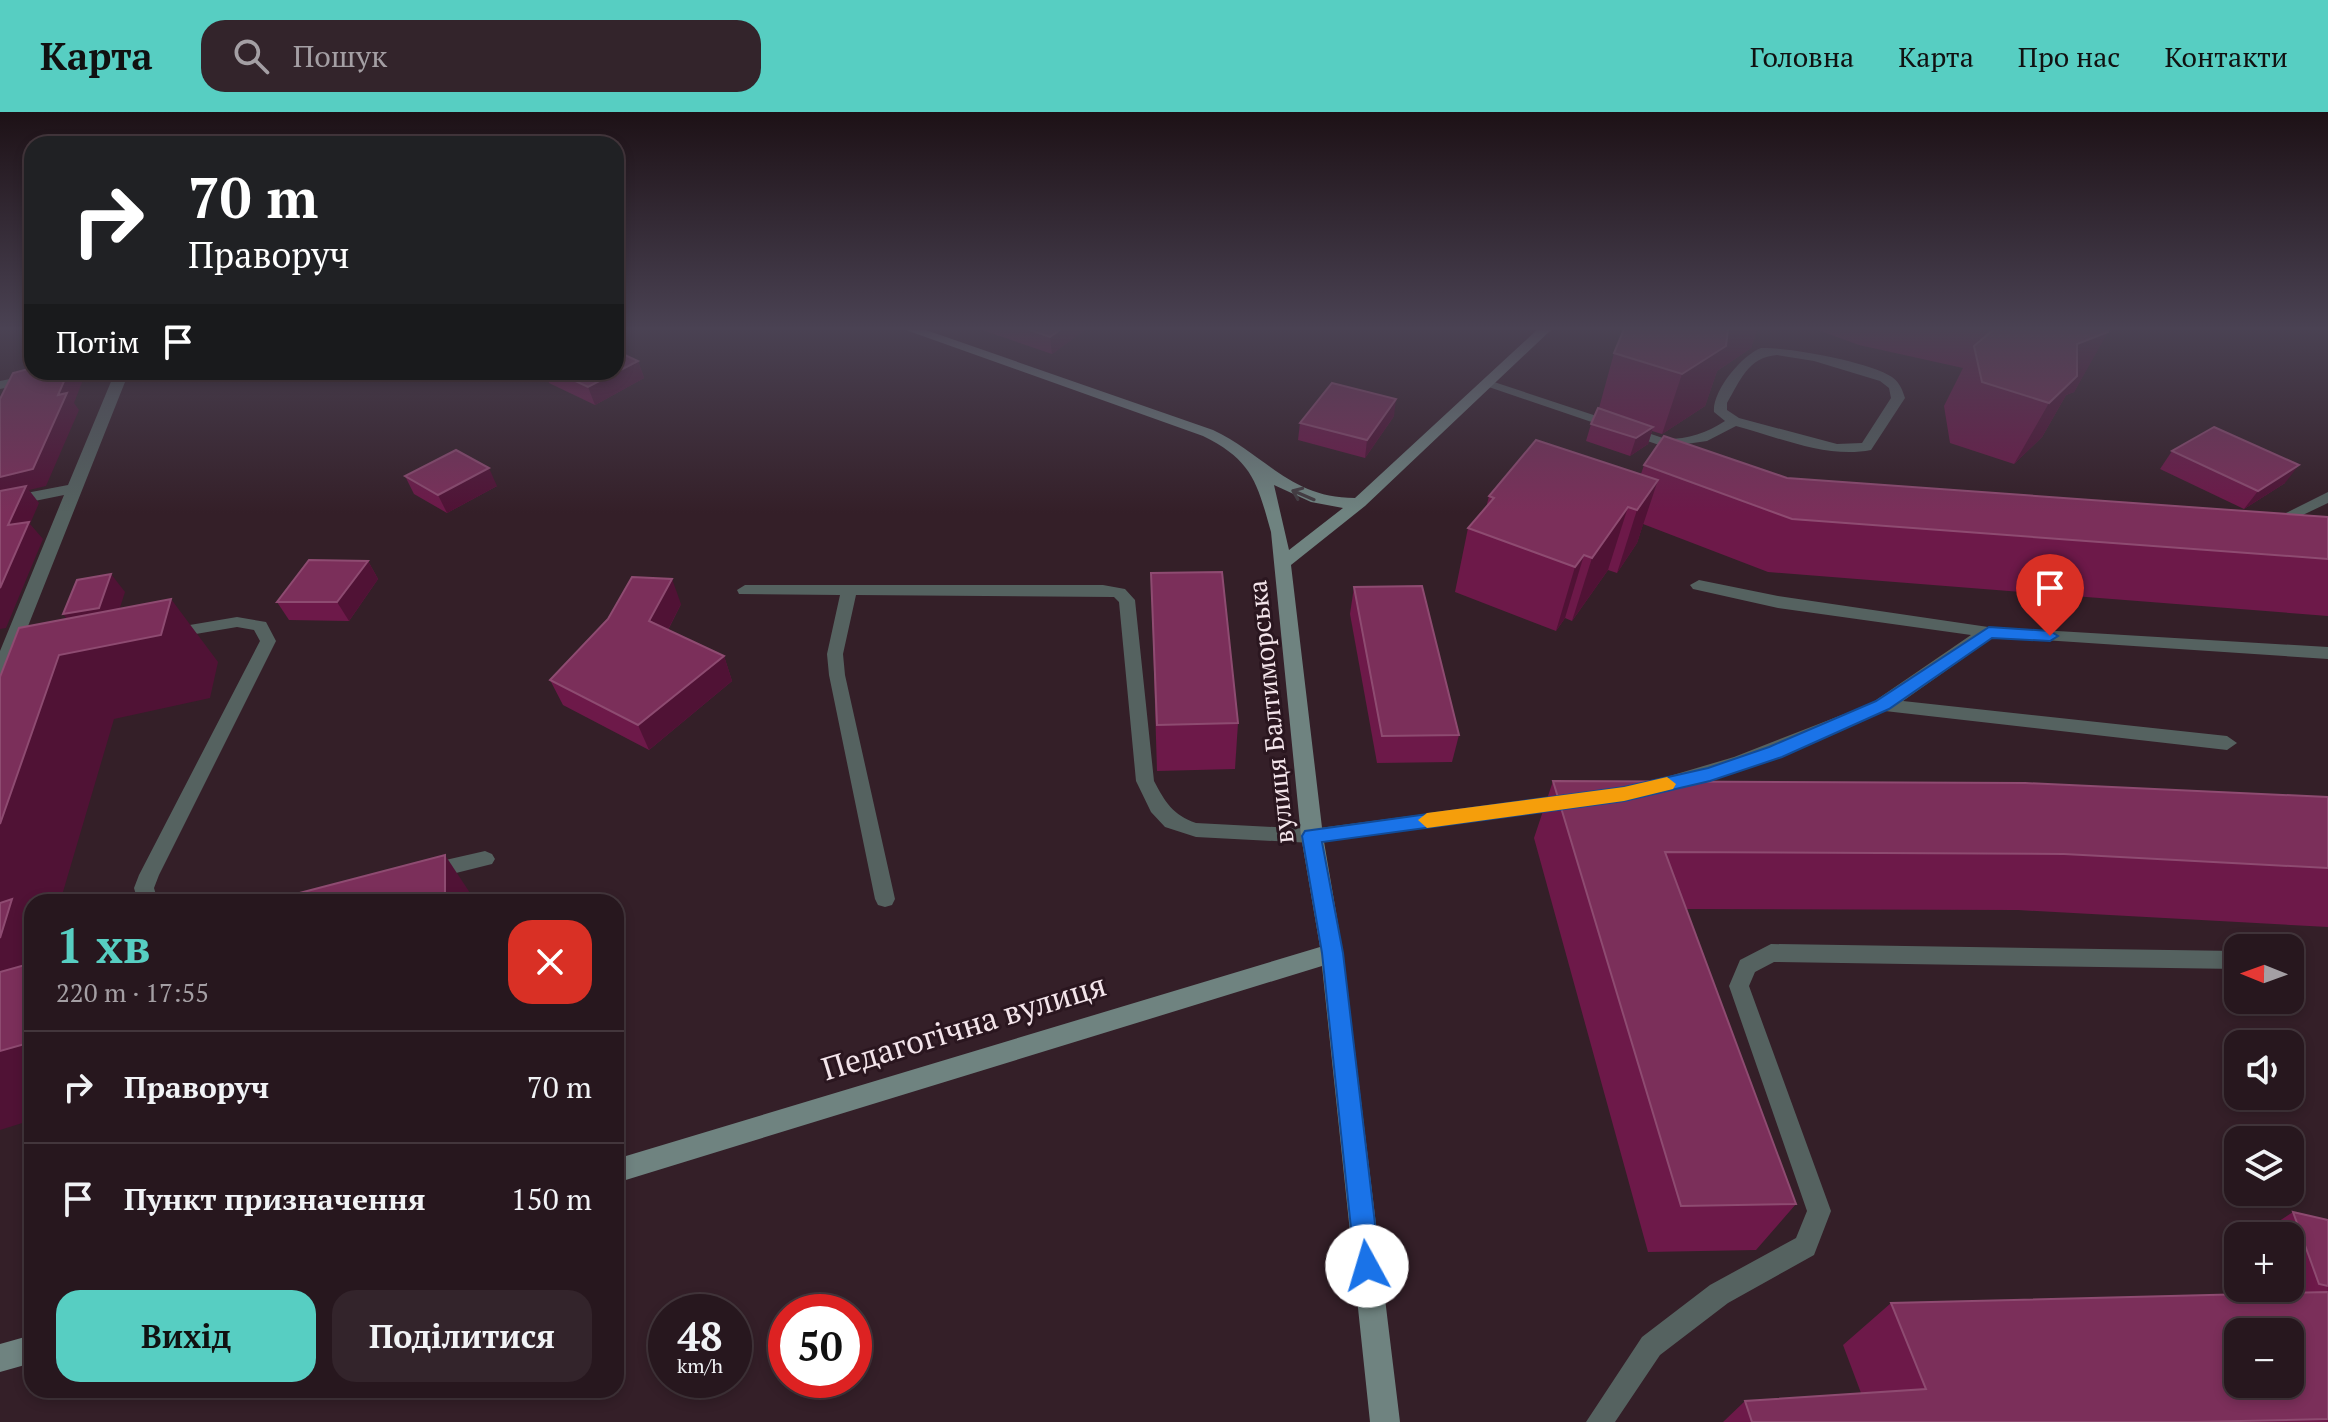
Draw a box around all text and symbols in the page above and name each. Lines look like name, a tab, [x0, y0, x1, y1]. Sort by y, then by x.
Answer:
search box	[201, 20, 761, 92]
text: Карта	[40, 31, 153, 81]
icon: search	[229, 34, 273, 78]
text: Пошук	[293, 36, 387, 76]
text: Головна	[1750, 38, 1854, 75]
text: Карта	[1898, 38, 1974, 75]
text: Про нас	[2018, 38, 2120, 75]
text: Контакти	[2164, 38, 2288, 75]
text: 70 m	[188, 160, 318, 234]
icon: right	[56, 168, 160, 272]
text: Праворуч	[188, 231, 350, 278]
icon: arrive	[156, 320, 200, 364]
text: Потім	[56, 322, 140, 362]
one-way arrow	[1291, 487, 1316, 502]
pin	[2016, 554, 2084, 636]
icon: arrive	[2028, 566, 2072, 610]
street label: вулиця Балтиморська	[1239, 579, 1301, 846]
text: 1 хв	[56, 913, 150, 977]
button: close	[508, 920, 592, 1004]
north arrow	[2224, 934, 2304, 1014]
map controls	[2224, 934, 2304, 1398]
street label: Педагогічна вулиця	[816, 963, 1111, 1089]
text: 220 m · 17:55	[56, 975, 209, 1009]
button: sound	[2224, 1030, 2304, 1110]
icon: right	[56, 1065, 100, 1109]
text: Праворуч	[124, 1067, 269, 1107]
text: 70 m	[527, 1067, 592, 1107]
button: layers	[2224, 1126, 2304, 1206]
icon: arrive	[56, 1177, 100, 1221]
text: Пункт призначення	[124, 1179, 425, 1219]
text: 150 m	[511, 1179, 592, 1219]
button: +	[2224, 1222, 2304, 1302]
position arrow	[1325, 1224, 1409, 1308]
button: Вихід	[56, 1290, 316, 1382]
button: Поділитися	[332, 1290, 592, 1382]
speed limit sign: 50	[768, 1294, 872, 1398]
text: 48	[677, 1309, 723, 1362]
button: −	[2224, 1318, 2304, 1398]
text: km/h	[677, 1352, 723, 1379]

